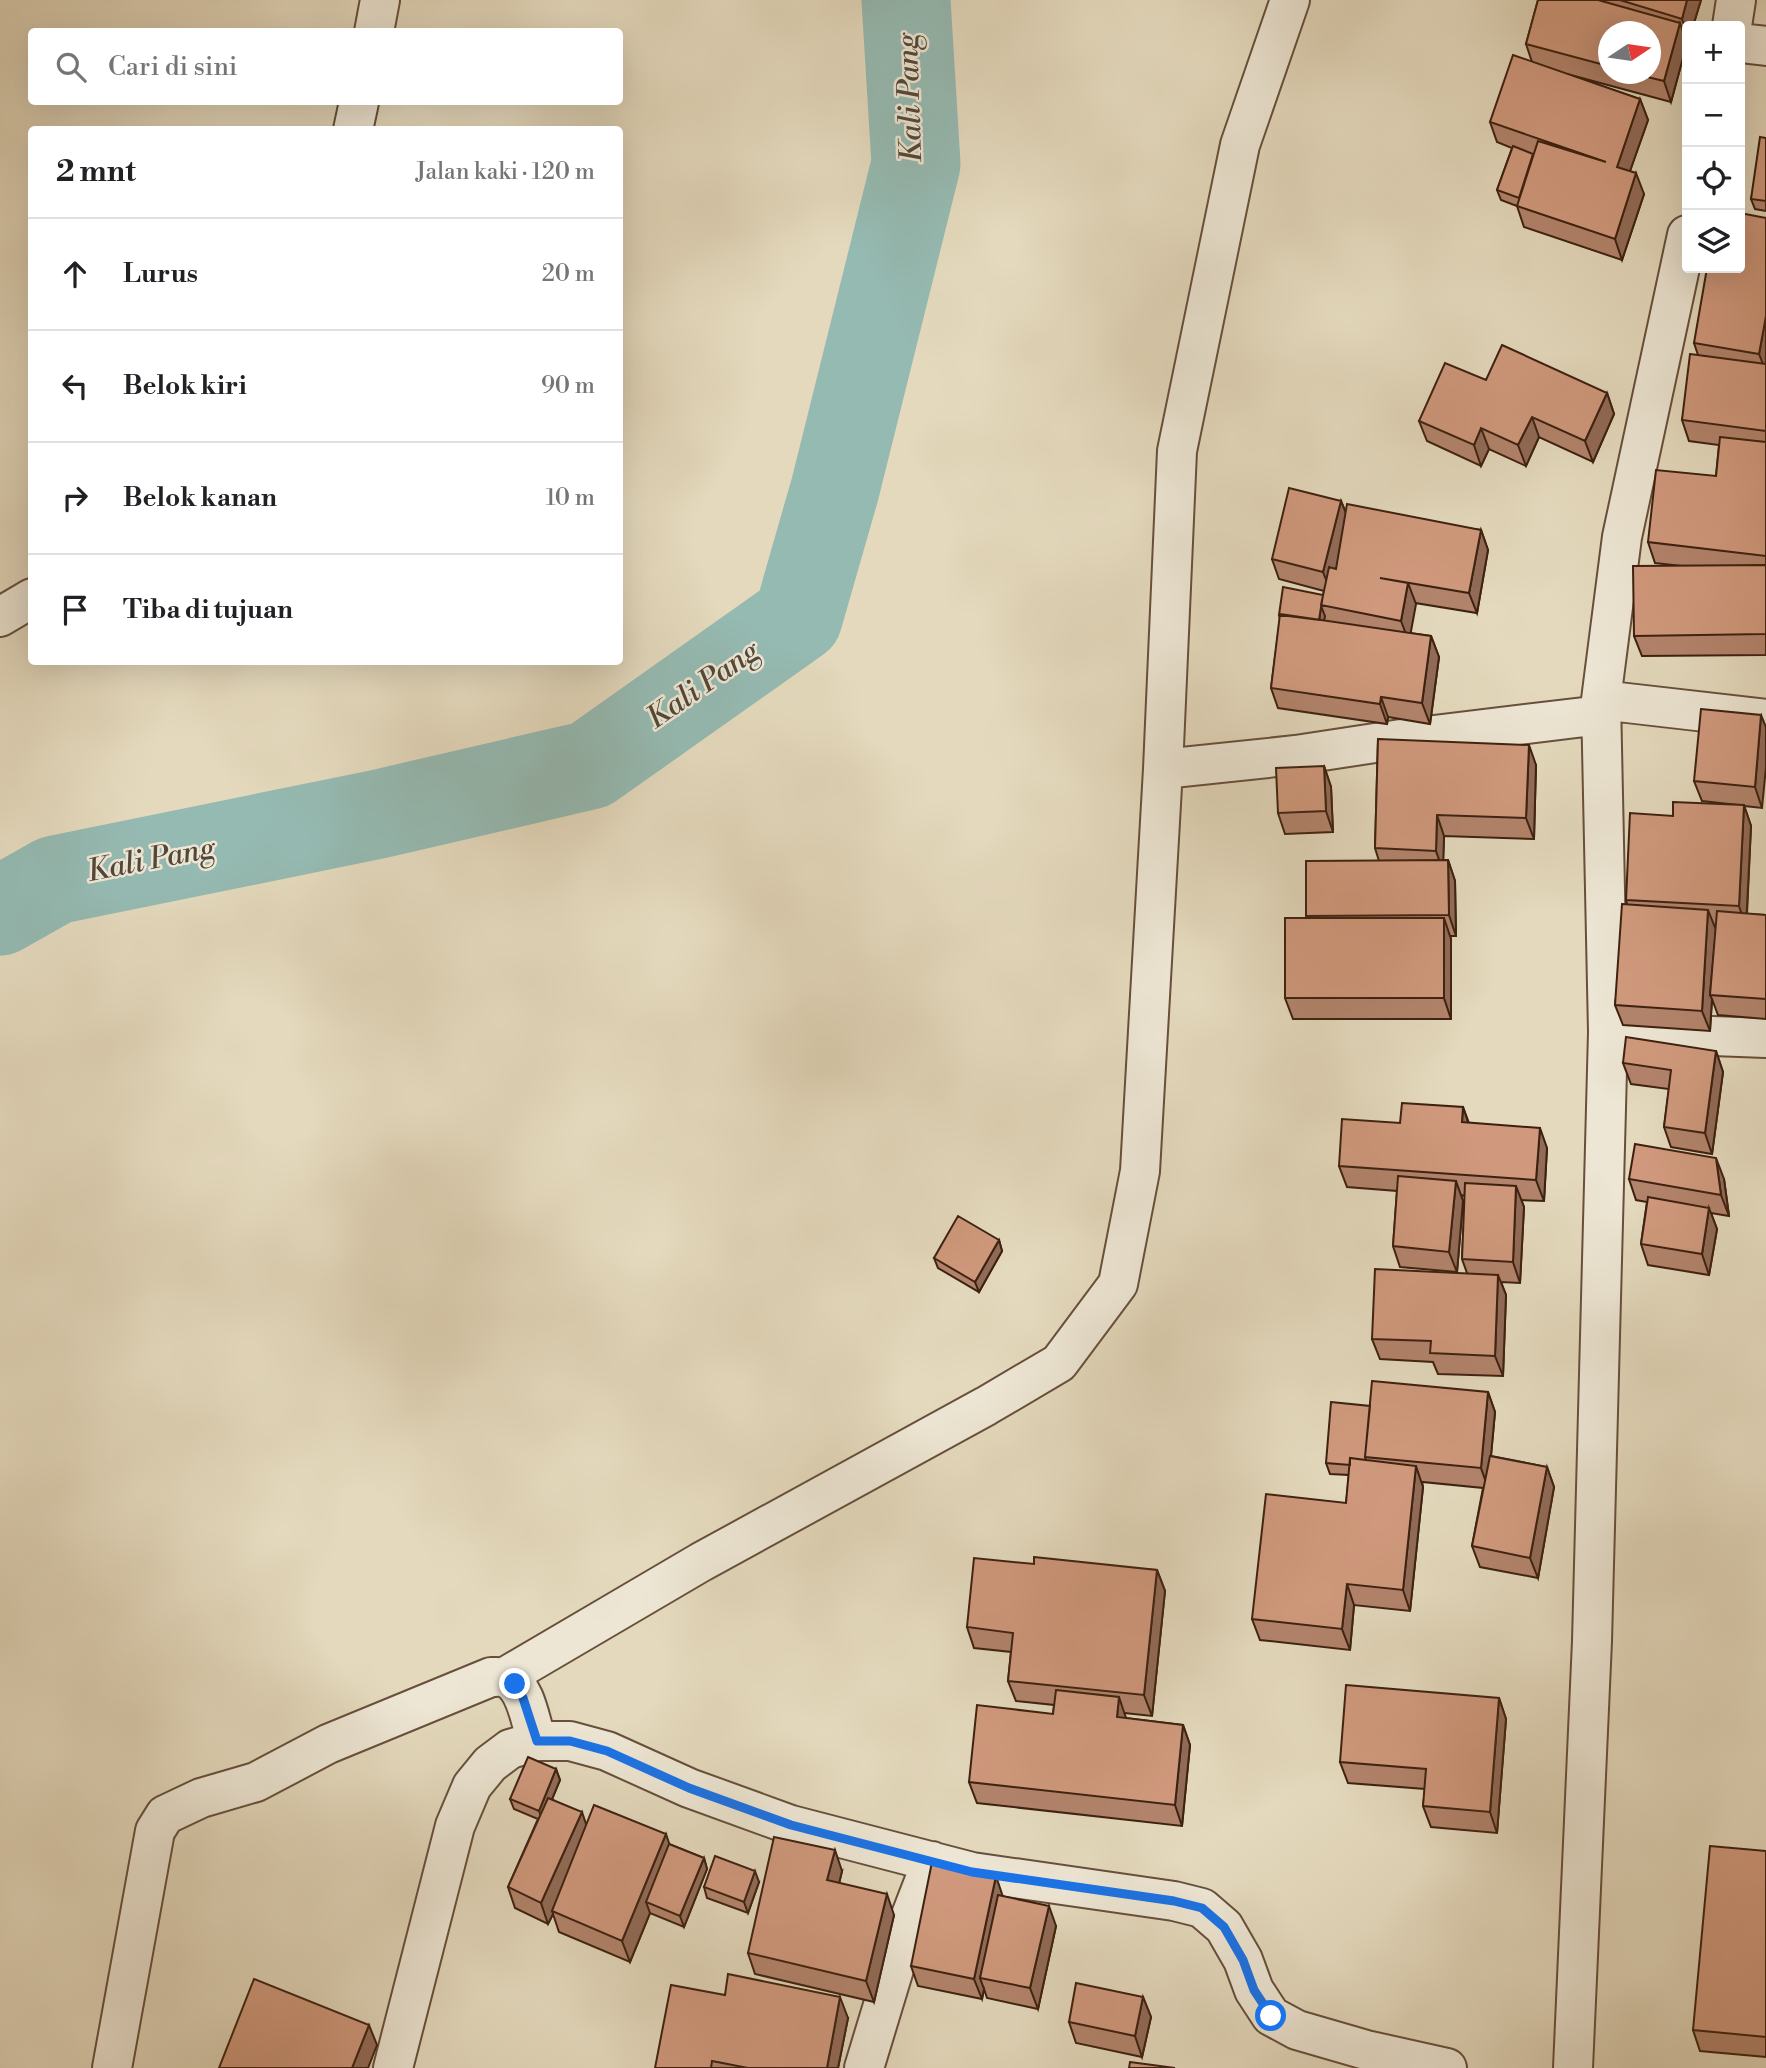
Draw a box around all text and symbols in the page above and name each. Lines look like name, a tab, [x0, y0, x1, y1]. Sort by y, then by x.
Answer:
north arrow	[1598, 21, 1661, 84]
map controls	[1682, 21, 1745, 273]
button: +	[1682, 21, 1745, 84]
search box	[28, 28, 623, 105]
water label: Kali Pang	[889, 31, 931, 163]
icon: search	[52, 48, 90, 86]
text: Cari di sini	[108, 51, 237, 83]
button: −	[1682, 84, 1745, 147]
button: locate	[1682, 147, 1745, 210]
text: 2 mnt	[56, 153, 136, 191]
text: Jalan kaki · 120 m	[416, 158, 595, 186]
button: layers	[1682, 210, 1745, 273]
icon: ahead	[56, 255, 94, 293]
text: Lurus	[123, 258, 198, 290]
text: 20 m	[542, 260, 595, 288]
icon: left	[56, 367, 94, 405]
text: Belok kiri	[123, 370, 247, 402]
text: 90 m	[541, 372, 595, 400]
icon: right	[56, 479, 94, 517]
text: Belok kanan	[123, 482, 277, 514]
text: 10 m	[546, 484, 595, 512]
icon: arrive	[56, 591, 94, 629]
text: Tiba di tujuan	[123, 594, 293, 626]
water label: Kali Pang	[639, 631, 768, 738]
water label: Kali Pang	[84, 829, 220, 891]
route end	[499, 1668, 530, 1699]
route start	[1255, 2000, 1286, 2031]

